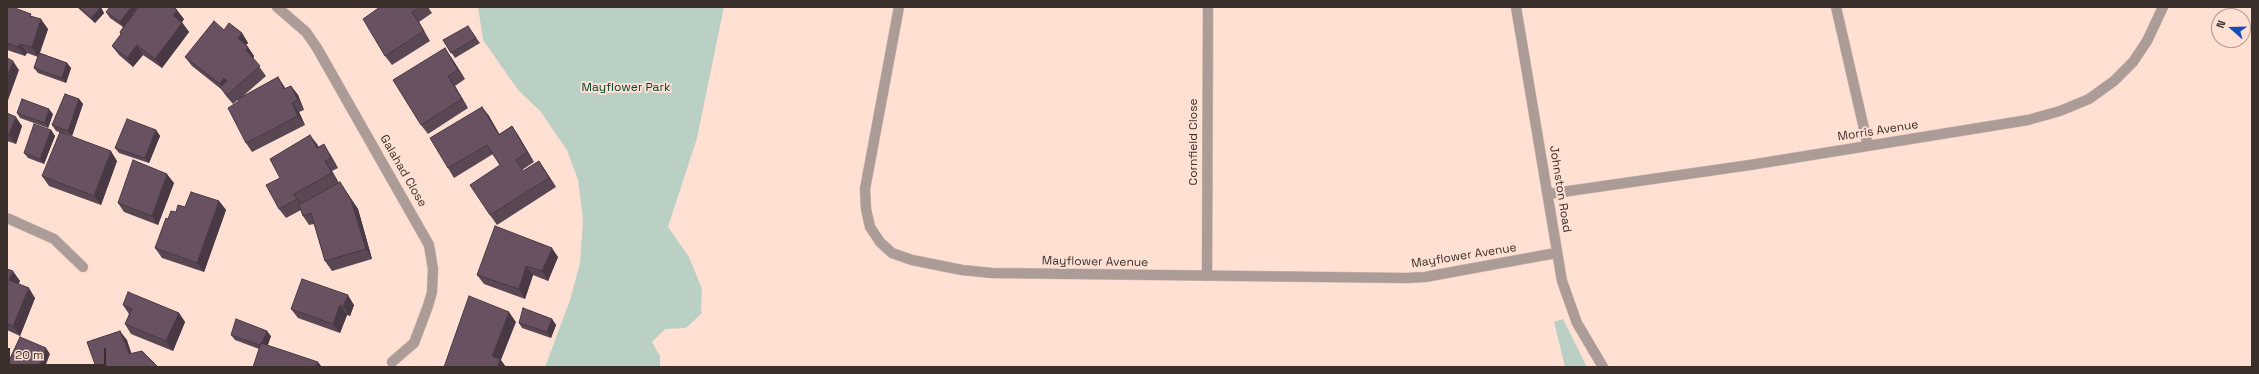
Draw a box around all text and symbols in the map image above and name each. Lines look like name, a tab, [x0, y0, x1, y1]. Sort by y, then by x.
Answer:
north arrow	[2211, 8, 2251, 48]
text: N	[2213, 18, 2229, 30]
park label: Mayflower Park	[582, 81, 670, 95]
street label: Cornfield Close	[1187, 98, 1201, 186]
street label: Morris Avenue	[1837, 118, 1919, 144]
street label: Galahad Close	[377, 132, 429, 210]
street label: Johnston Road	[1546, 145, 1574, 233]
street label: Mayflower Avenue	[1410, 241, 1518, 271]
street label: Mayflower Avenue	[1042, 254, 1148, 270]
scale bar	[10, 340, 108, 366]
text: 20 m	[15, 347, 43, 363]

